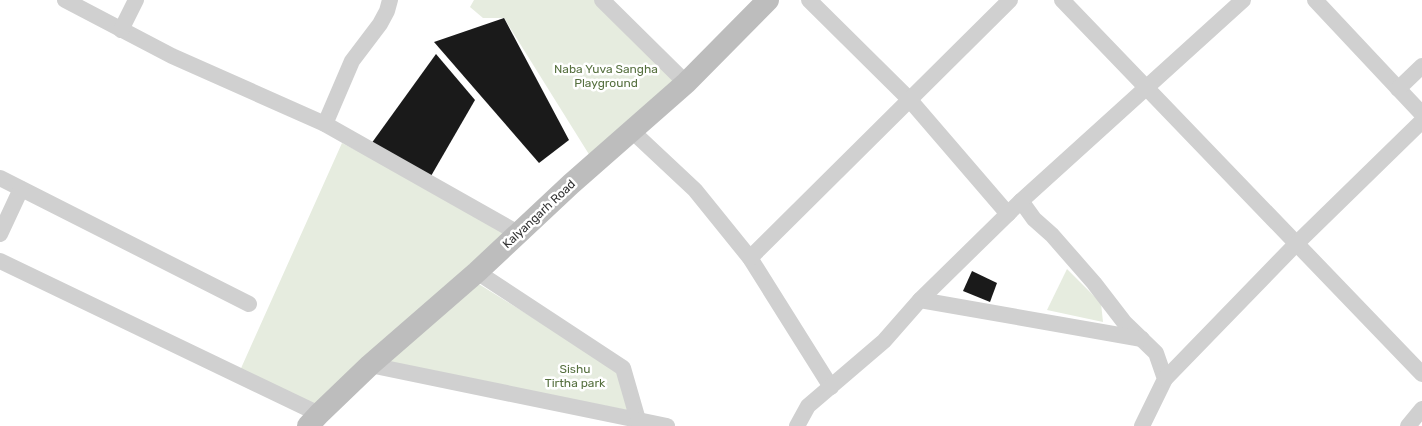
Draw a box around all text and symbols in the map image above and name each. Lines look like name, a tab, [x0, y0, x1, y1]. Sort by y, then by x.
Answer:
park label: Naba Yuva Sangha Playground	[554, 62, 658, 90]
street label: Kalyangarh Road	[500, 177, 578, 251]
park label: Sishu Tirtha park	[545, 362, 606, 390]

